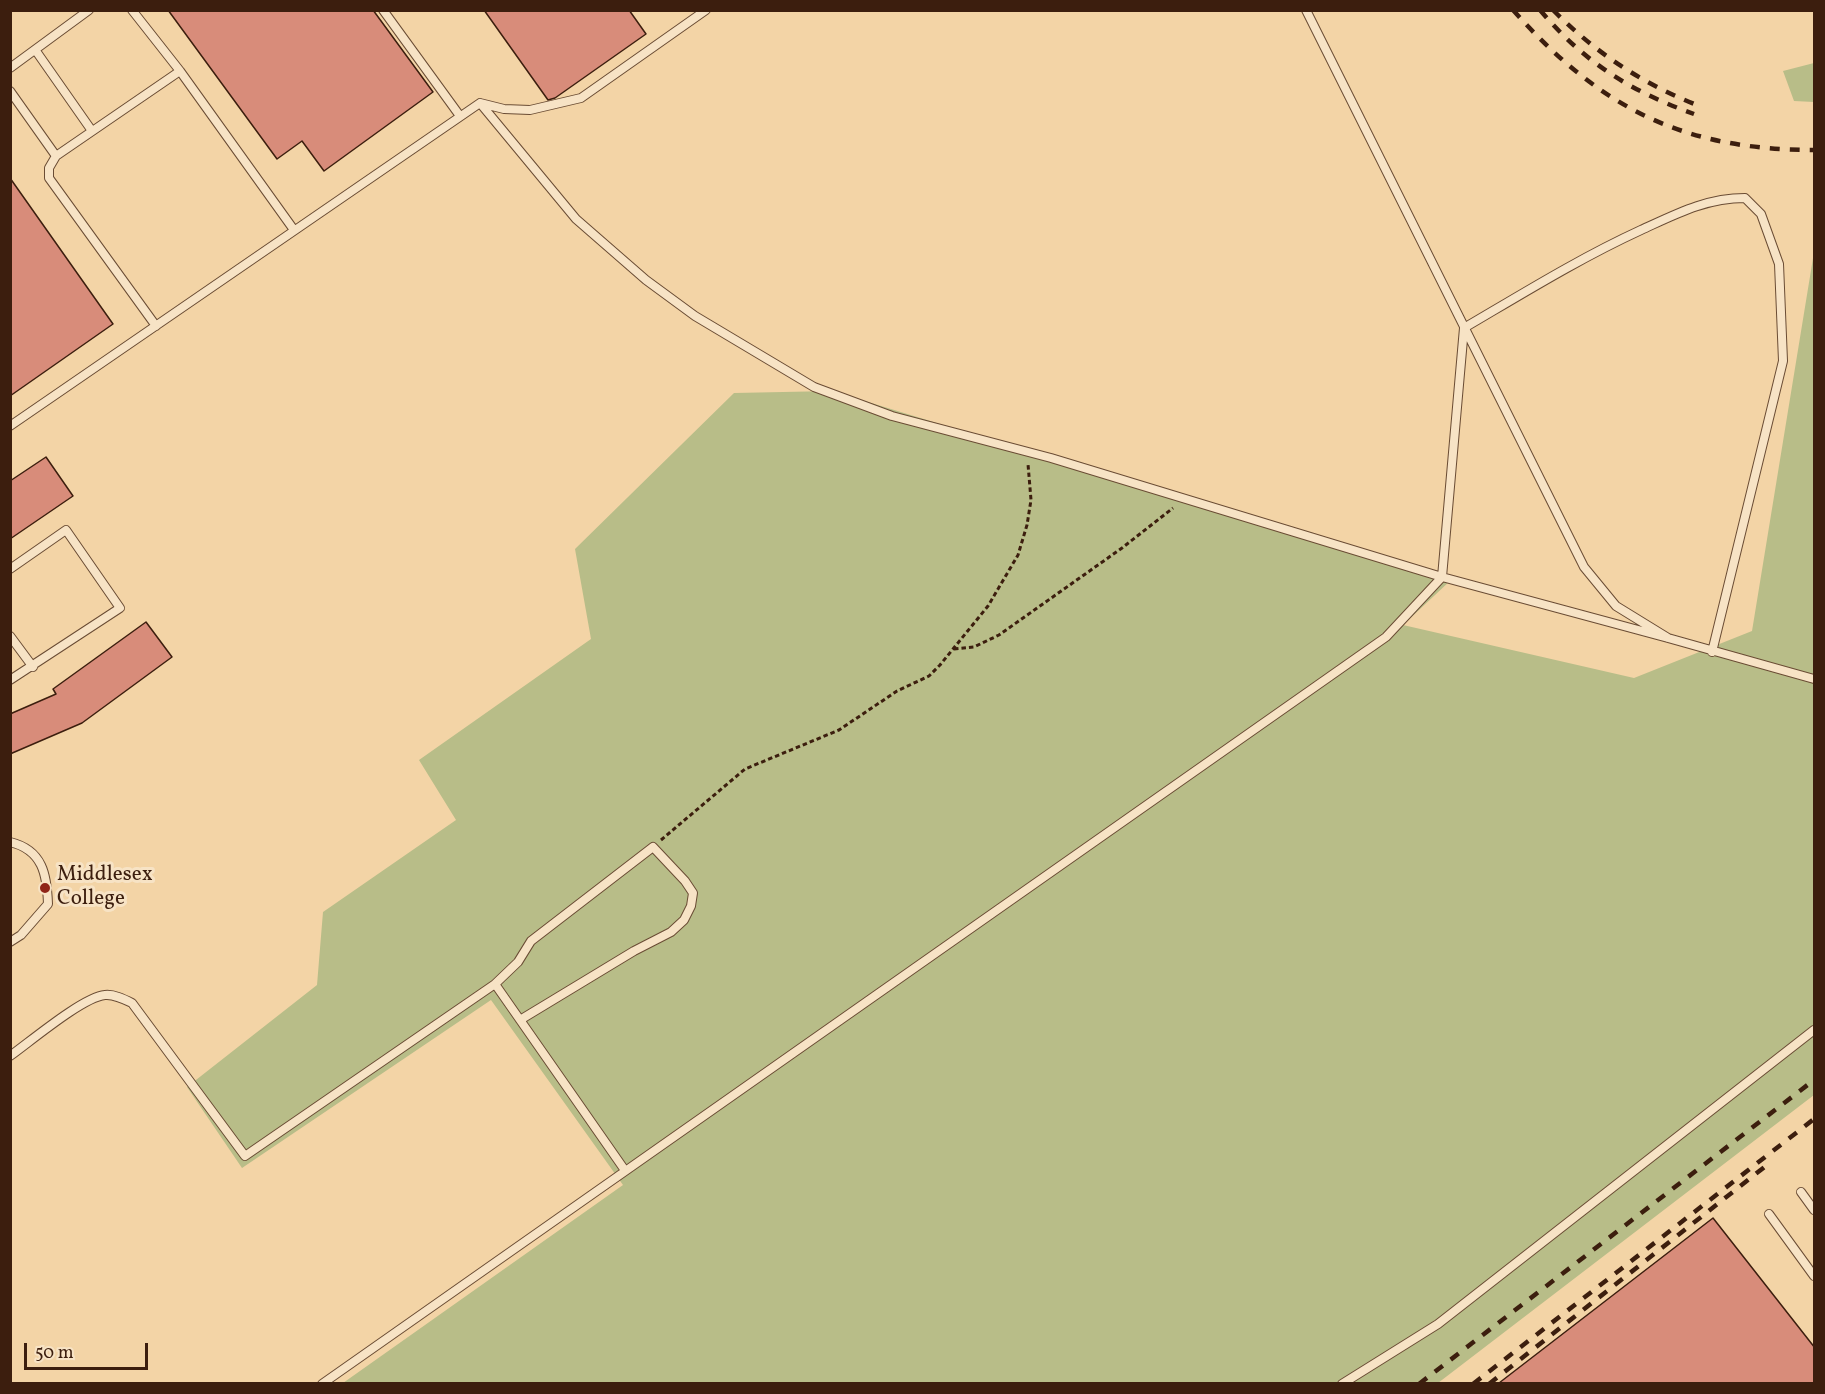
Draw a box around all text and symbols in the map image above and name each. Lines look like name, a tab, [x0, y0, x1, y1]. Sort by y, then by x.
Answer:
place label: Middlesex College	[57, 863, 153, 913]
marker: Middlesex College	[38, 881, 52, 895]
scale bar	[27, 1331, 152, 1369]
text: 50 m	[35, 1341, 74, 1366]

